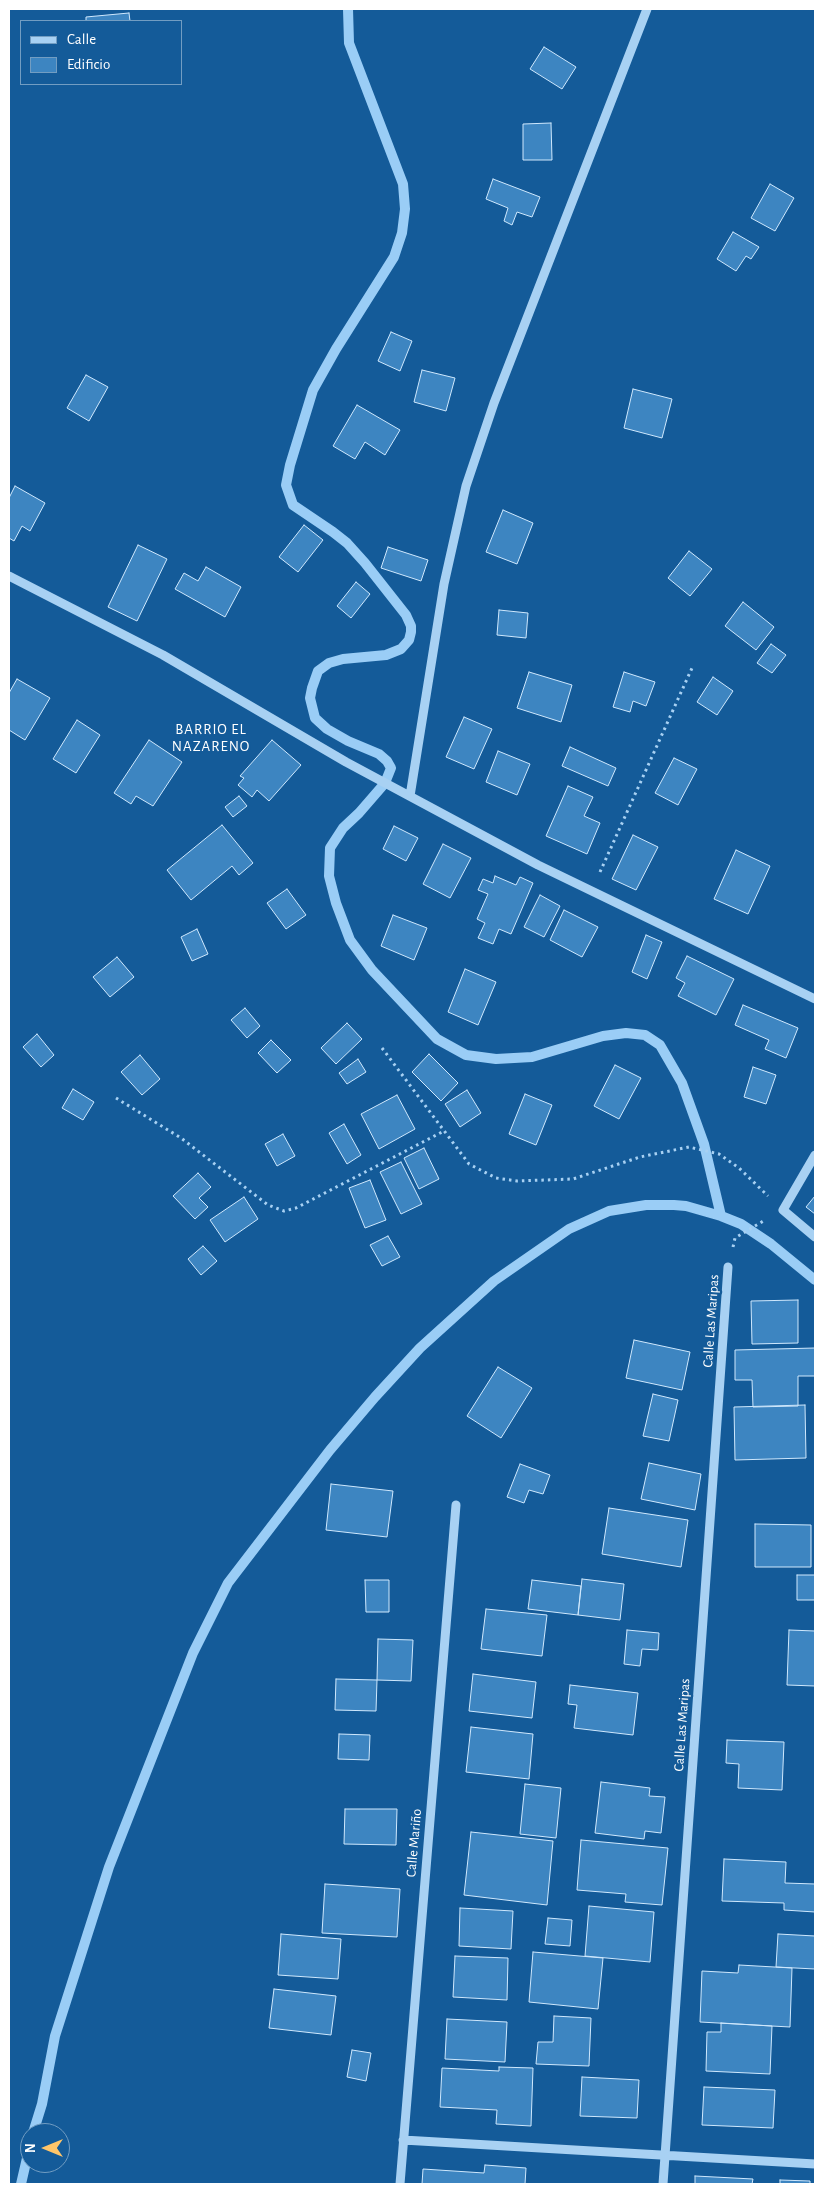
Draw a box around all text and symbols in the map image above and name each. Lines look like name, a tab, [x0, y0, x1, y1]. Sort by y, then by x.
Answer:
legend	[20, 20, 182, 85]
text: Calle	[67, 32, 96, 47]
text: Edificio	[67, 57, 110, 72]
district label: BARRIO EL NAZARENO	[171, 720, 251, 755]
street label: Calle Las Maripas	[699, 1274, 723, 1368]
street label: Calle Las Maripas	[670, 1678, 694, 1772]
street label: Calle Mariño	[403, 1808, 425, 1878]
north arrow	[20, 2123, 70, 2173]
text: N	[24, 2143, 38, 2153]

